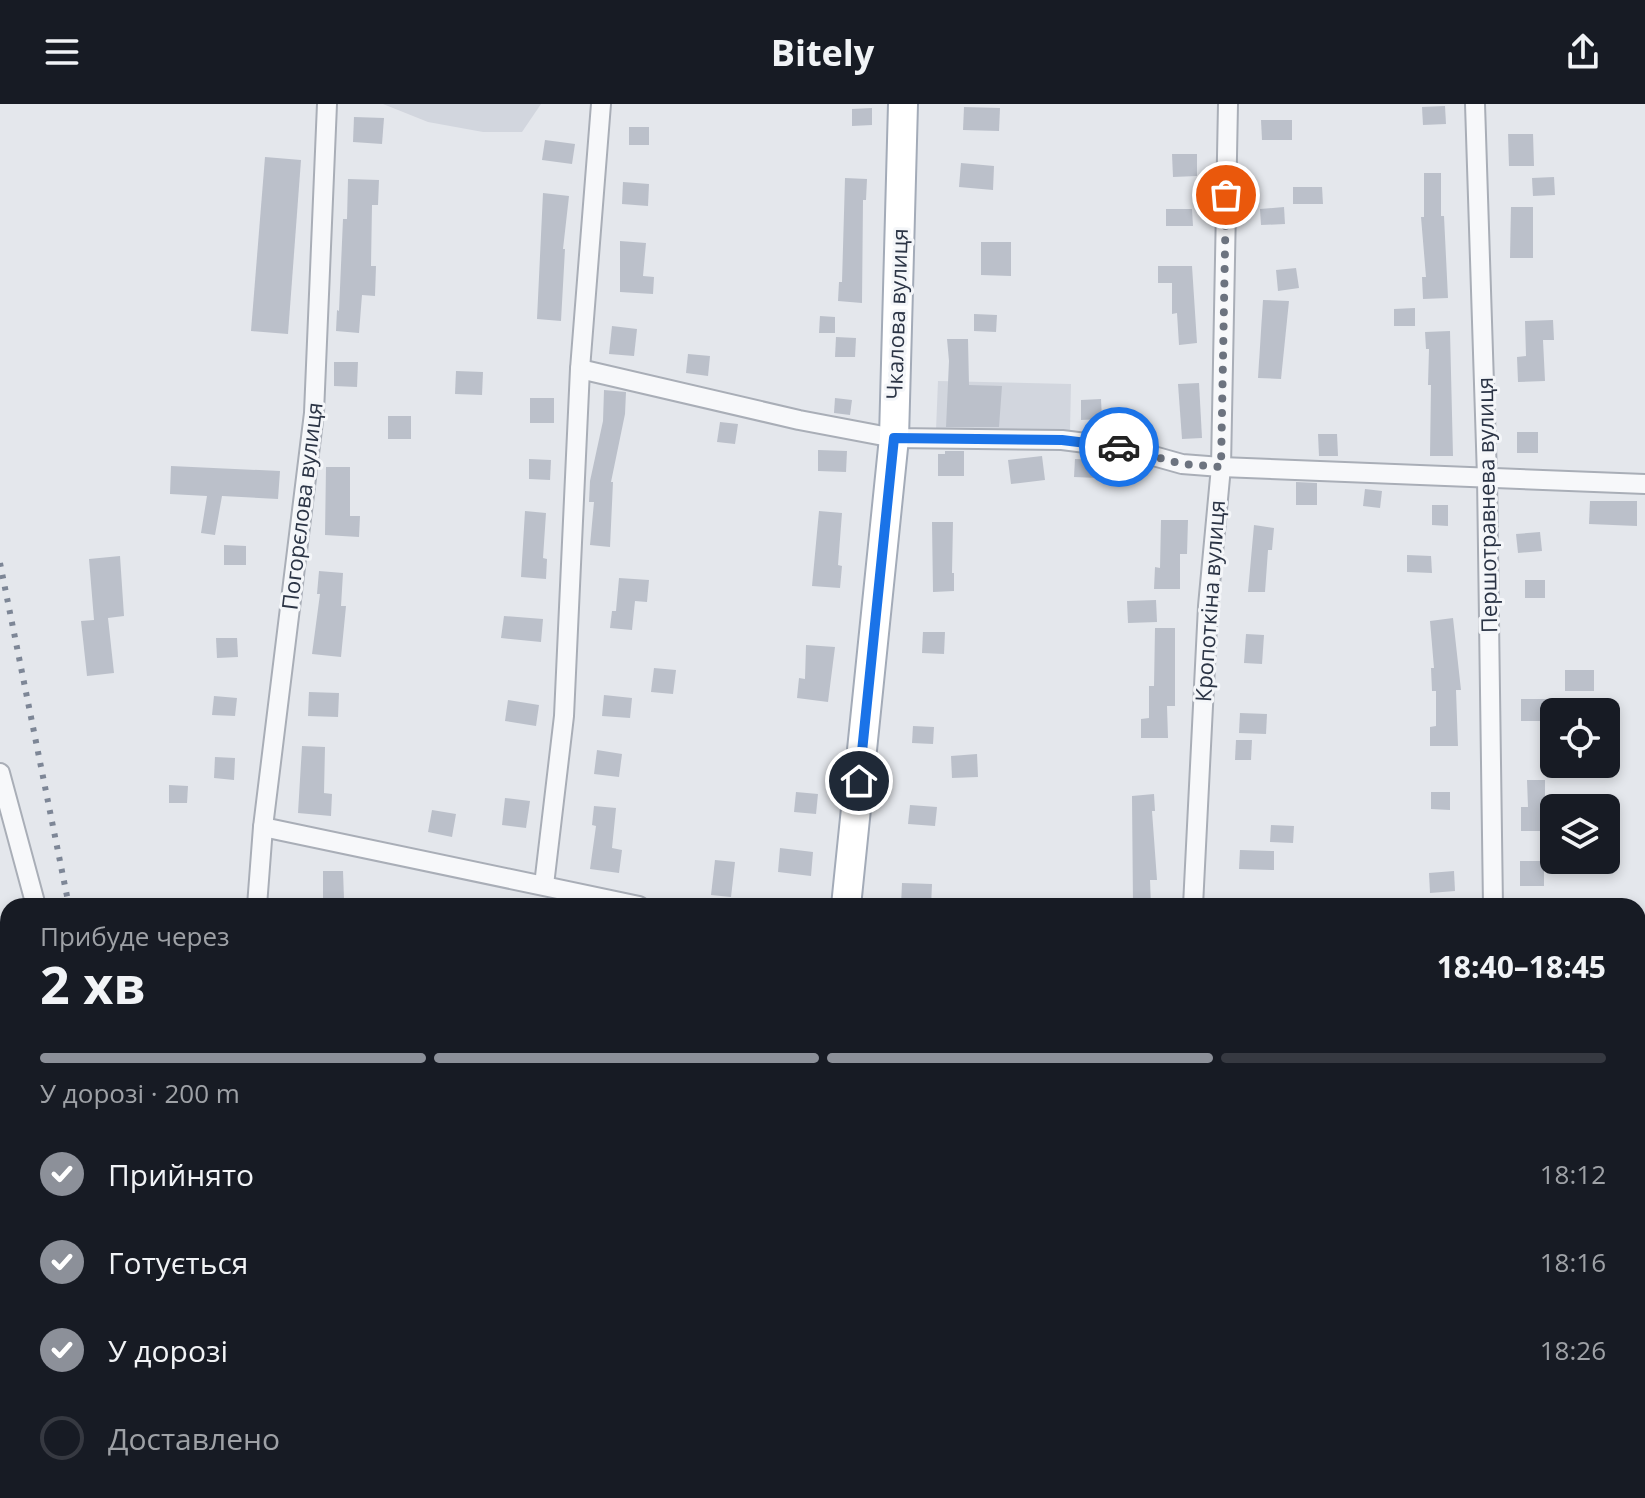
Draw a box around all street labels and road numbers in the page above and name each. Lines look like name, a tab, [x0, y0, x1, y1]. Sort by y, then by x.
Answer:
street label: Чкалова вулиця	[878, 228, 914, 400]
street label: Першотравнева вулиця	[1469, 377, 1503, 633]
street label: Погорєлова вулиця	[273, 400, 329, 611]
street label: Кропоткіна вулиця	[1187, 499, 1231, 703]

